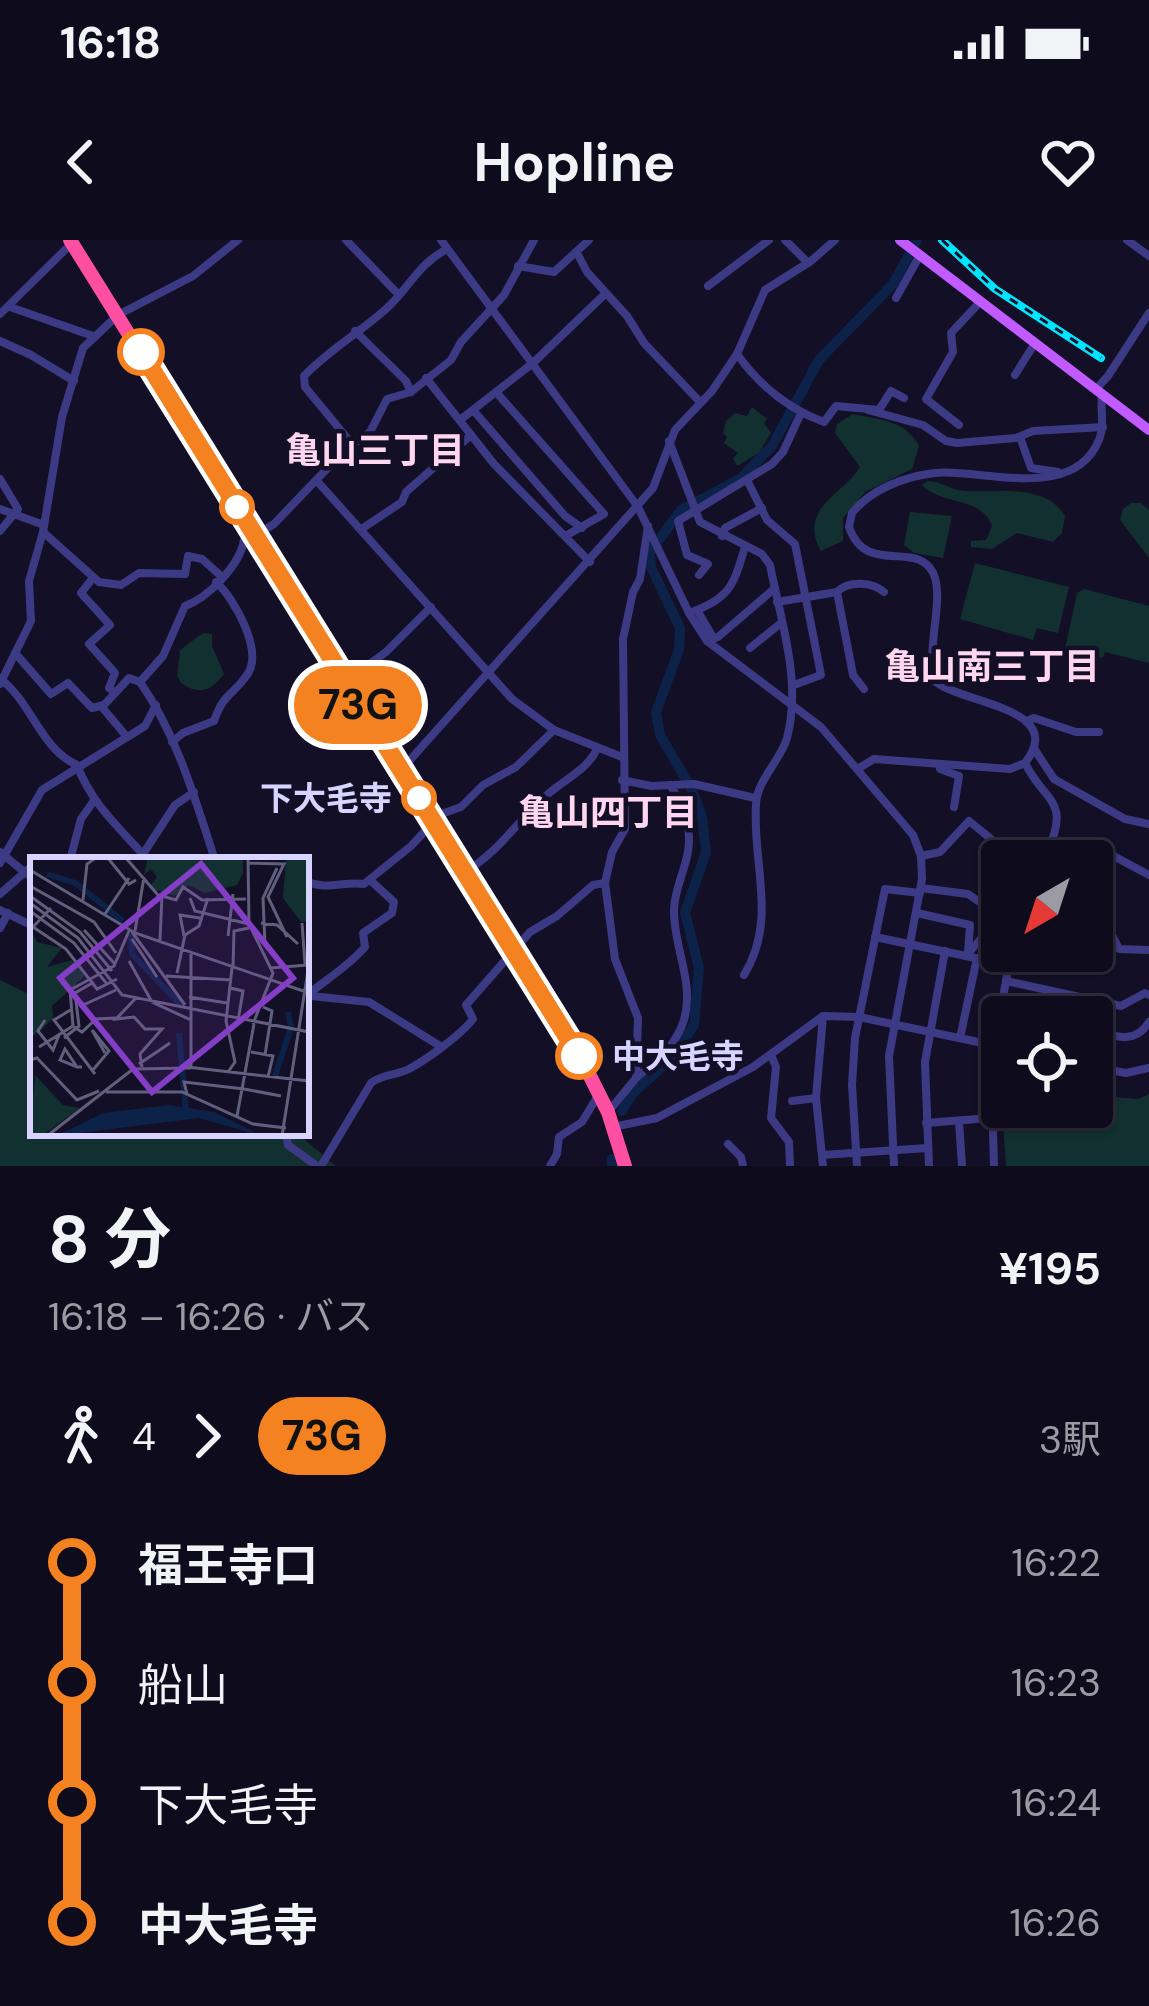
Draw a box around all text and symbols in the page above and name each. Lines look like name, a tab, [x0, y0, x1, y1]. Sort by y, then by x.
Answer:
text: 16:18	[60, 13, 161, 72]
text: Hopline	[474, 127, 675, 198]
icon: back	[48, 129, 114, 195]
icon: heart	[1035, 129, 1101, 195]
unlabelled marker	[119, 330, 163, 374]
district label: 亀山三丁目	[285, 427, 465, 474]
unlabelled marker	[221, 491, 253, 523]
district label: 亀山南三丁目	[884, 643, 1100, 690]
line badge: 73G	[289, 666, 427, 744]
text: 73G	[318, 677, 398, 732]
place label: 下大毛寺	[260, 777, 392, 820]
marker: 下大毛寺	[403, 782, 435, 814]
district label: 亀山四丁目	[518, 789, 698, 836]
north arrow	[981, 840, 1113, 972]
map controls	[981, 840, 1113, 1128]
inset map	[30, 857, 309, 1136]
button: locate	[981, 996, 1113, 1128]
marker: 中大毛寺	[557, 1034, 601, 1078]
place label: 中大毛寺	[612, 1035, 744, 1078]
text: 8 分	[48, 1197, 171, 1282]
text: ¥195	[999, 1239, 1101, 1298]
text: 16:18 – 16:26 · バス	[48, 1291, 373, 1342]
icon: walk	[48, 1403, 114, 1469]
icon: forward	[174, 1403, 240, 1469]
text: 73G	[282, 1408, 362, 1463]
text: 4	[132, 1411, 156, 1462]
text: 3駅	[1039, 1414, 1101, 1465]
text: 福王寺口	[138, 1536, 318, 1595]
text: 16:22	[1012, 1537, 1101, 1588]
text: 船山	[138, 1656, 228, 1715]
text: 16:23	[1011, 1657, 1101, 1708]
text: 下大毛寺	[138, 1776, 318, 1835]
text: 16:24	[1011, 1777, 1101, 1828]
text: 中大毛寺	[138, 1896, 318, 1955]
text: 16:26	[1010, 1897, 1101, 1948]

